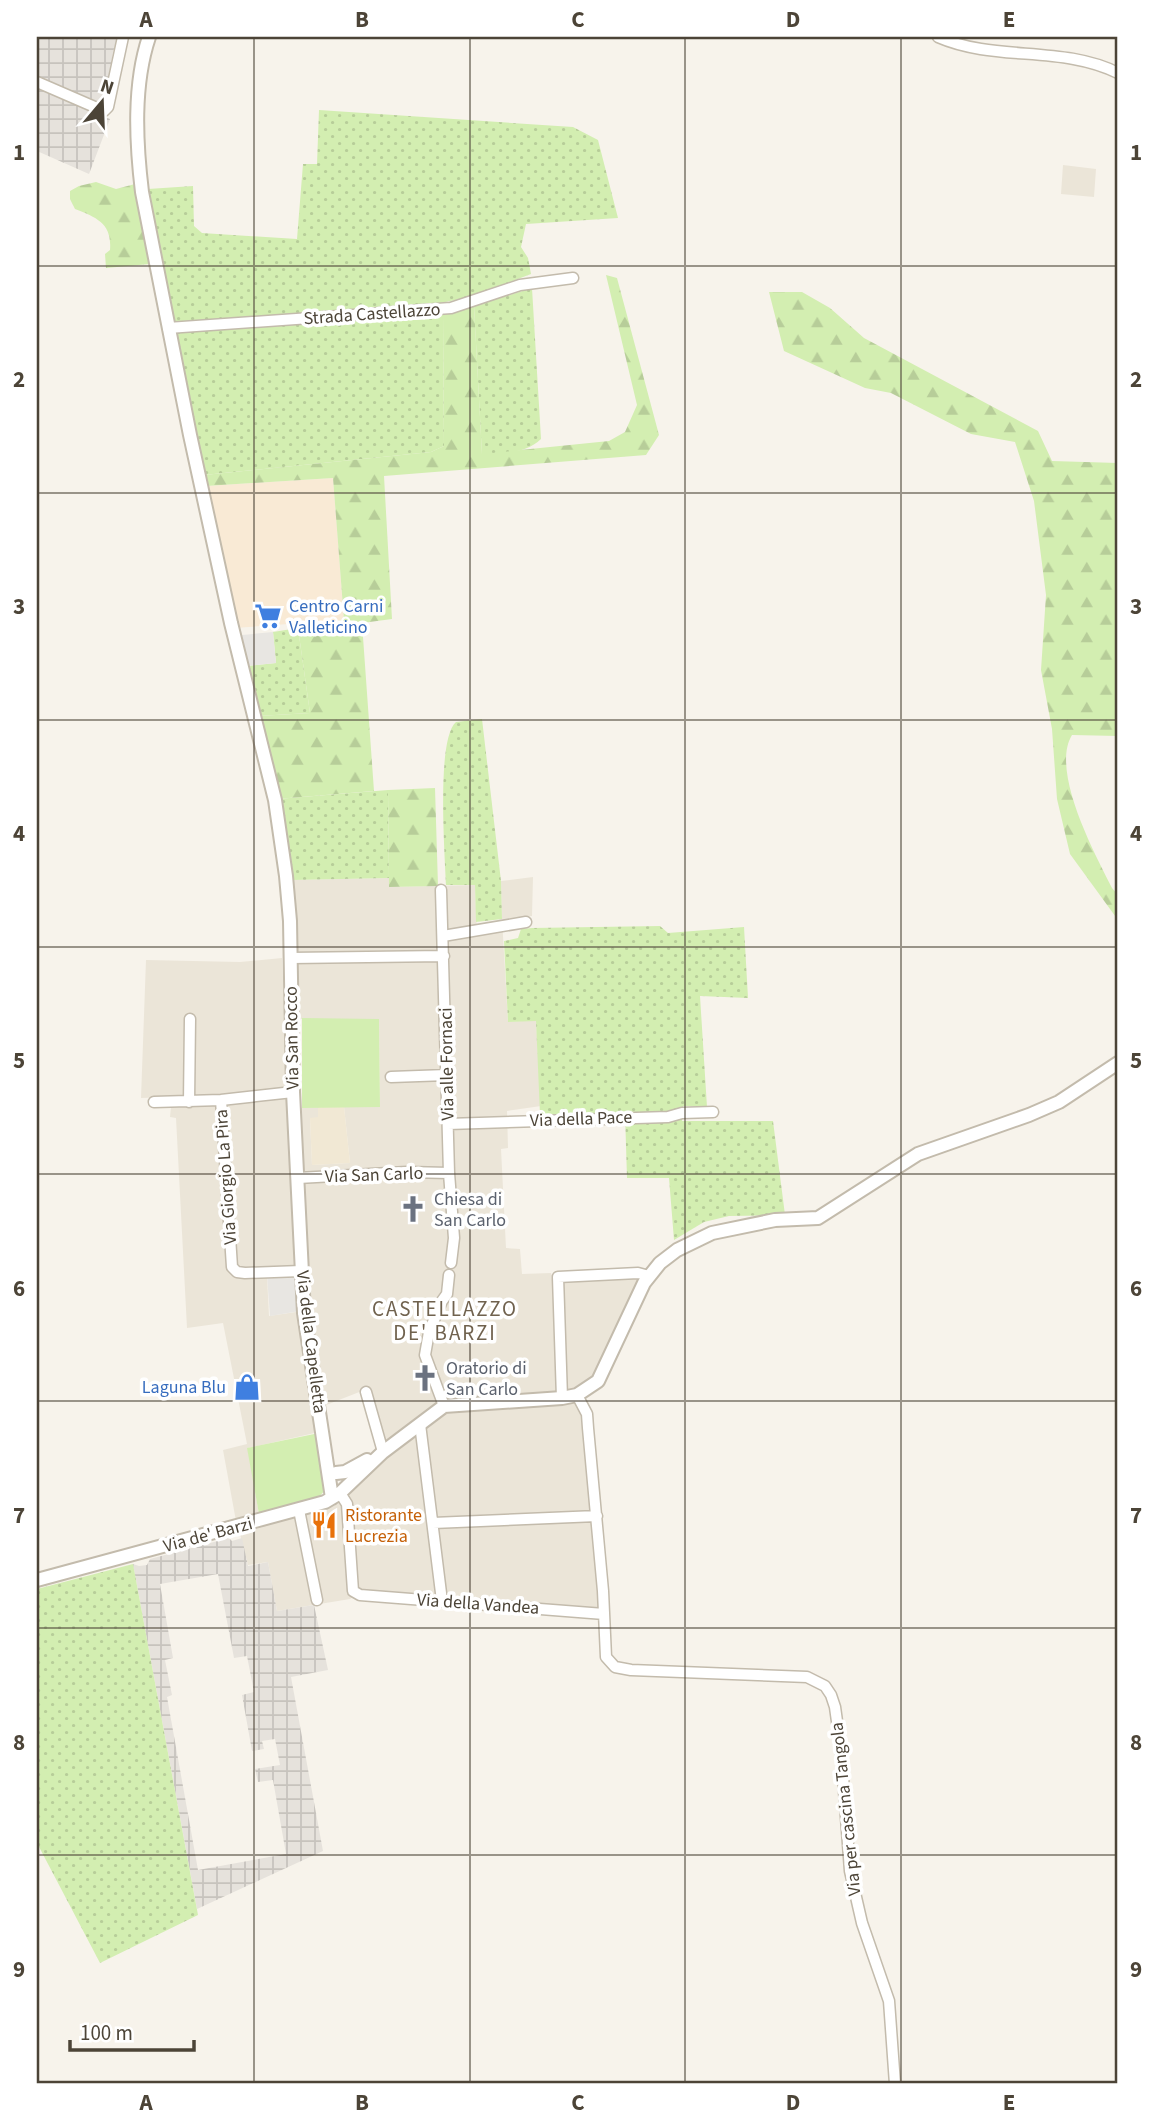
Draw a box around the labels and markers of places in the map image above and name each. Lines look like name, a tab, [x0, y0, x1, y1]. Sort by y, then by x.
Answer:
place label: Centro Carni Valleticino	[289, 594, 383, 640]
supermarket icon: Centro Carni Valleticino	[253, 601, 283, 631]
place label: Chiesa di San Carlo	[434, 1187, 506, 1233]
church icon: Chiesa di San Carlo	[398, 1194, 428, 1224]
place label: Oratorio di San Carlo	[446, 1356, 527, 1402]
church icon: Oratorio di San Carlo	[410, 1363, 440, 1393]
shop icon: Laguna Blu	[232, 1372, 262, 1402]
place label: Laguna Blu	[142, 1375, 226, 1400]
place label: Ristorante Lucrezia	[345, 1503, 422, 1549]
restaurant icon: Ristorante Lucrezia	[309, 1510, 339, 1540]

